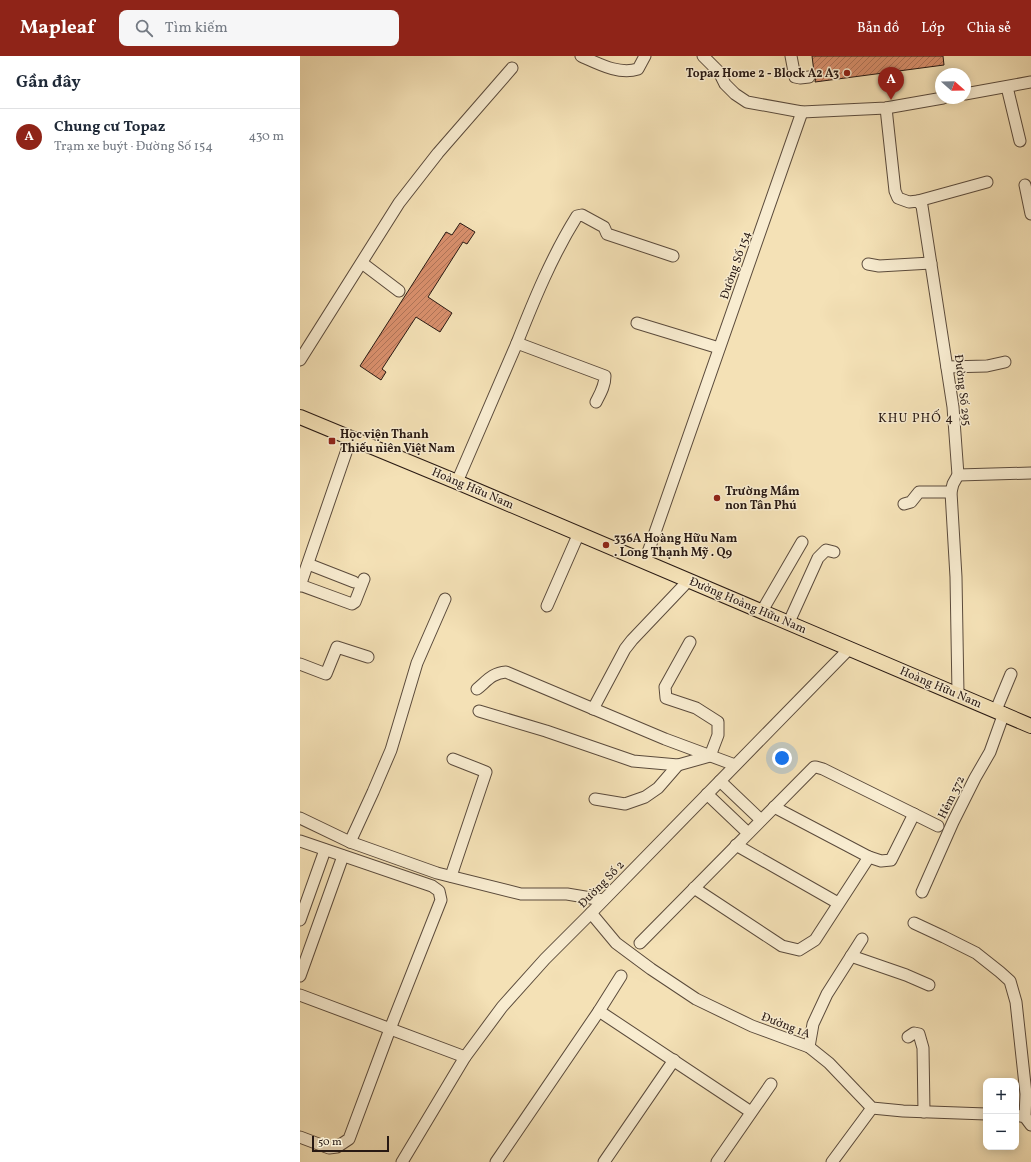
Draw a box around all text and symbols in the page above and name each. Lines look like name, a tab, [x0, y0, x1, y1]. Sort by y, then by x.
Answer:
search box	[119, 10, 399, 46]
text: Mapleaf	[20, 15, 95, 41]
icon: search	[133, 17, 155, 39]
text: Tìm kiếm	[165, 18, 228, 39]
text: Bản đồ	[857, 19, 899, 38]
text: Lớp	[921, 19, 945, 38]
text: Chia sẻ	[967, 19, 1011, 38]
place label: Topaz Home 2 - Block A2 A3	[686, 66, 839, 82]
pin: A	[878, 67, 904, 100]
marker: Topaz Home 2 - Block A2 A3	[842, 68, 852, 78]
north arrow	[935, 68, 971, 104]
text: Gần đây	[16, 71, 81, 94]
text: Chung cư Topaz	[54, 117, 165, 138]
text: A	[24, 128, 34, 146]
text: 430 m	[248, 128, 284, 146]
text: Trạm xe buýt · Đường Số 154	[54, 138, 213, 156]
street label: Đường Số 154	[717, 229, 755, 302]
street label: Đường Số 295	[950, 354, 974, 427]
district label: KHU PHỐ 4	[878, 409, 954, 428]
place label: Học viện Thanh Thiếu niên Việt Nam	[340, 427, 456, 457]
marker: Học viện Thanh Thiếu niên Việt Nam	[327, 436, 337, 446]
street label: Hoàng Hữu Nam	[429, 464, 516, 514]
place label: Trường Mầm non Tân Phú	[725, 484, 800, 514]
marker: Trường Mầm non Tân Phú	[712, 493, 722, 503]
place label: 336A Hoàng Hữu Nam . Long Thạnh Mỹ . Q9	[614, 531, 738, 561]
marker: 336A Hoàng Hữu Nam . Long Thạnh Mỹ . Q9	[601, 540, 611, 550]
street label: Đường Hoàng Hữu Nam	[686, 574, 809, 638]
street label: Hoàng Hữu Nam	[897, 663, 984, 713]
your location	[772, 748, 792, 768]
street label: Hẻm 372	[935, 773, 969, 822]
street label: Đường Số 2	[575, 858, 628, 912]
street label: Đường 1A	[759, 1009, 813, 1043]
map controls	[983, 1078, 1019, 1150]
button: +	[983, 1078, 1019, 1114]
button: −	[983, 1114, 1019, 1150]
scale bar	[312, 1134, 389, 1153]
text: 50 m	[318, 1135, 342, 1150]

